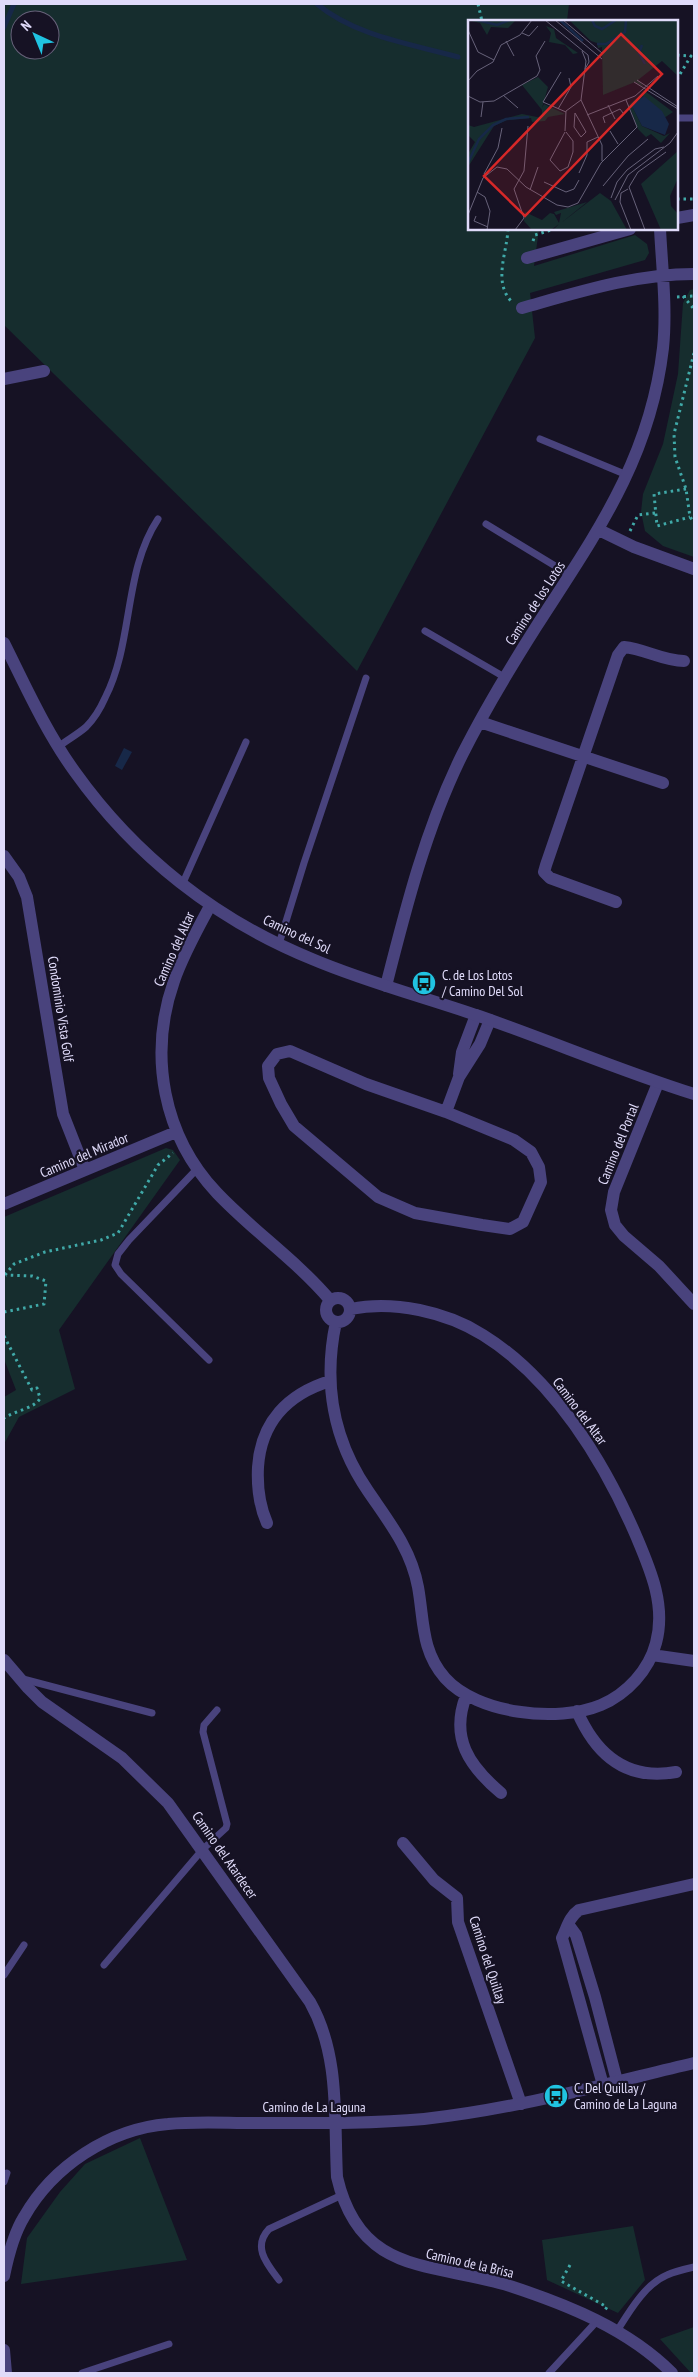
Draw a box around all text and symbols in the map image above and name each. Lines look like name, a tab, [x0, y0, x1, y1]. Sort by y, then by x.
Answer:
north arrow	[10, 10, 60, 60]
text: N	[17, 17, 35, 35]
inset map	[468, 20, 678, 230]
street label: Camino de los Lotos	[501, 557, 569, 648]
street label: Camino del Altar	[150, 909, 199, 989]
street label: Camino del Sol	[260, 911, 334, 958]
street label: Condominio Vista Golf	[44, 955, 78, 1064]
place label: C. de Los Lotos / Camino Del Sol	[441, 966, 524, 1000]
bus stop icon: C. de Los Lotos / Camino Del Sol	[411, 970, 437, 996]
street label: Camino del Portal	[594, 1100, 643, 1187]
street label: Camino del Mirador	[37, 1128, 131, 1182]
street label: Camino del Altar	[549, 1374, 611, 1448]
street label: Camino del Atardecer	[188, 1808, 262, 1902]
street label: Camino del Quillay	[465, 1914, 511, 2007]
place label: C. Del Quillay / Camino de La Laguna	[574, 2079, 677, 2113]
bus stop icon: C. Del Quillay / Camino de La Laguna	[543, 2083, 569, 2109]
street label: Camino de La Laguna	[262, 2098, 366, 2116]
street label: Camino de la Brisa	[424, 2244, 516, 2282]

